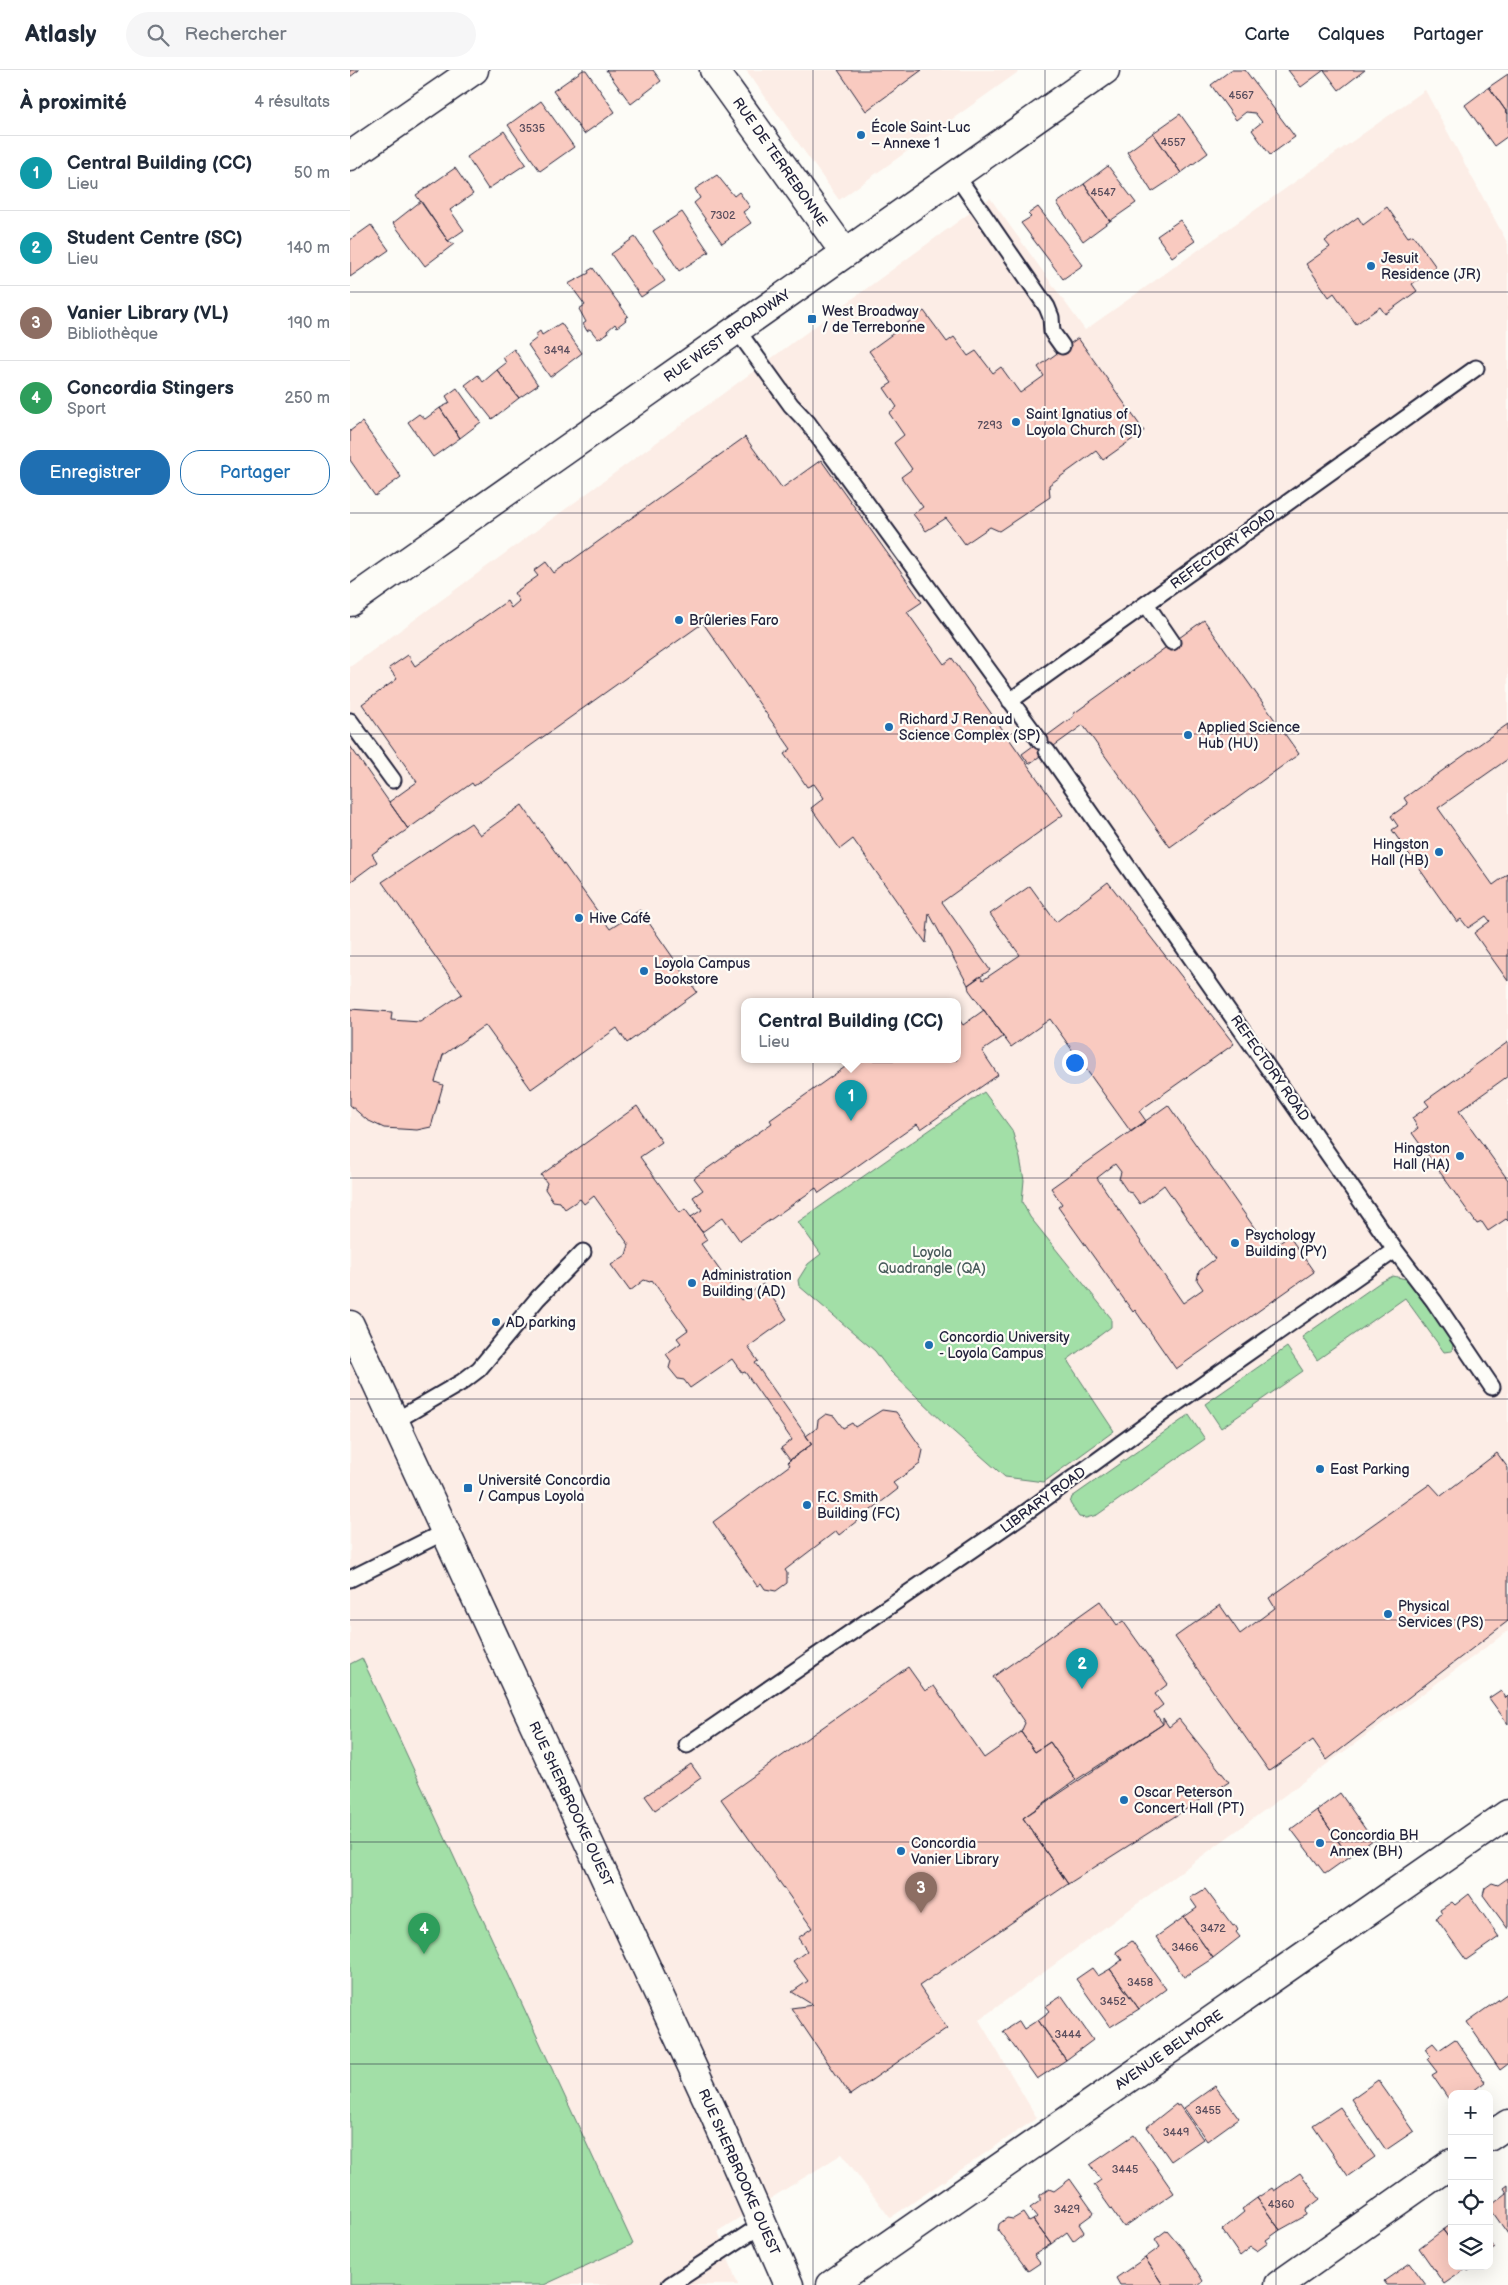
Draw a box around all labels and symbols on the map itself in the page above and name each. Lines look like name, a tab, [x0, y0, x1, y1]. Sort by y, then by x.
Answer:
house number: 4567	[1228, 89, 1254, 102]
street label: RUE DE TERREBONNE	[729, 94, 831, 230]
place label: École Saint-Luc – Annexe 1	[871, 118, 970, 152]
house number: 3535	[519, 122, 545, 135]
marker: École Saint-Luc – Annexe 1	[855, 129, 867, 141]
house number: 4557	[1161, 136, 1186, 149]
house number: 4547	[1090, 186, 1116, 199]
house number: 7302	[710, 209, 736, 222]
place label: Jesuit Residence (JR)	[1381, 250, 1481, 283]
marker: Jesuit Residence (JR)	[1365, 260, 1377, 272]
street label: RUE WEST BROADWAY	[661, 285, 794, 386]
place label: West Broadway / de Terrebonne	[822, 303, 925, 336]
marker: West Broadway / de Terrebonne	[806, 313, 818, 325]
house number: 3494	[544, 344, 571, 357]
place label: Saint Ignatius of Loyola Church (SI)	[1026, 406, 1142, 439]
marker: Saint Ignatius of Loyola Church (SI)	[1010, 416, 1022, 428]
house number: 7293	[977, 419, 1003, 432]
street label: REFECTORY ROAD	[1167, 505, 1279, 593]
place label: Brûleries Faro	[689, 612, 779, 629]
marker: Brûleries Faro	[673, 614, 685, 626]
place label: Richard J Renaud Science Complex (SP)	[899, 711, 1041, 744]
place label: Applied Science Hub (HU)	[1198, 719, 1300, 752]
marker: Richard J Renaud Science Complex (SP)	[883, 721, 895, 733]
marker: Applied Science Hub (HU)	[1182, 729, 1194, 741]
place label: Hingston Hall (HB)	[1371, 836, 1429, 869]
marker: Hingston Hall (HB)	[1433, 846, 1445, 858]
place label: Hive Café	[589, 910, 651, 927]
marker: Hive Café	[573, 912, 585, 924]
place label: Loyola Campus Bookstore	[654, 955, 750, 988]
marker: Loyola Campus Bookstore	[638, 965, 650, 977]
street label: REFECTORY ROAD	[1227, 1012, 1313, 1124]
your location	[1062, 1050, 1088, 1076]
pin: 1	[835, 1080, 867, 1121]
place label: Hingston Hall (HA)	[1393, 1140, 1450, 1173]
marker: Hingston Hall (HA)	[1454, 1150, 1466, 1162]
place label: Psychology Building (PY)	[1245, 1227, 1327, 1260]
marker: Psychology Building (PY)	[1229, 1237, 1241, 1249]
park label: Loyola Quadrangle (QA)	[878, 1244, 986, 1277]
place label: Administration Building (AD)	[702, 1267, 792, 1300]
marker: Administration Building (AD)	[686, 1277, 698, 1289]
place label: AD parking	[506, 1314, 576, 1331]
marker: AD parking	[490, 1316, 502, 1328]
place label: Concordia University - Loyola Campus	[939, 1329, 1070, 1362]
marker: Concordia University - Loyola Campus	[923, 1339, 935, 1351]
place label: East Parking	[1330, 1461, 1410, 1478]
street label: LIBRARY ROAD	[997, 1463, 1089, 1537]
marker: East Parking	[1314, 1463, 1326, 1475]
place label: Université Concordia / Campus Loyola	[478, 1472, 610, 1505]
marker: Université Concordia / Campus Loyola	[462, 1482, 474, 1494]
place label: F.C. Smith Building (FC)	[817, 1489, 900, 1522]
marker: F.C. Smith Building (FC)	[801, 1499, 813, 1511]
place label: Physical Services (PS)	[1398, 1598, 1484, 1631]
marker: Physical Services (PS)	[1382, 1608, 1394, 1620]
pin: 2	[1066, 1648, 1098, 1689]
street label: RUE SHERBROOKE OUEST	[525, 1719, 617, 1890]
place label: Oscar Peterson Concert Hall (PT)	[1134, 1784, 1244, 1817]
marker: Oscar Peterson Concert Hall (PT)	[1118, 1794, 1130, 1806]
place label: Concordia BH Annex (BH)	[1330, 1827, 1419, 1860]
place label: Concordia Vanier Library	[911, 1835, 999, 1868]
marker: Concordia BH Annex (BH)	[1314, 1837, 1326, 1849]
marker: Concordia Vanier Library	[895, 1845, 907, 1857]
pin: 3	[905, 1872, 937, 1913]
pin: 4	[408, 1913, 440, 1954]
house number: 3472	[1200, 1922, 1226, 1935]
house number: 3466	[1172, 1941, 1199, 1954]
house number: 3458	[1127, 1976, 1153, 1989]
house number: 3452	[1100, 1995, 1127, 2008]
street label: AVENUE BELMORE	[1112, 2006, 1226, 2094]
house number: 3444	[1055, 2028, 1082, 2041]
street label: RUE SHERBROOKE OUEST	[695, 2086, 784, 2258]
house number: 3455	[1195, 2104, 1221, 2117]
house number: 3449	[1163, 2126, 1189, 2139]
house number: 3445	[1112, 2163, 1138, 2176]
house number: 4360	[1268, 2198, 1295, 2211]
house number: 3429	[1054, 2203, 1080, 2216]

